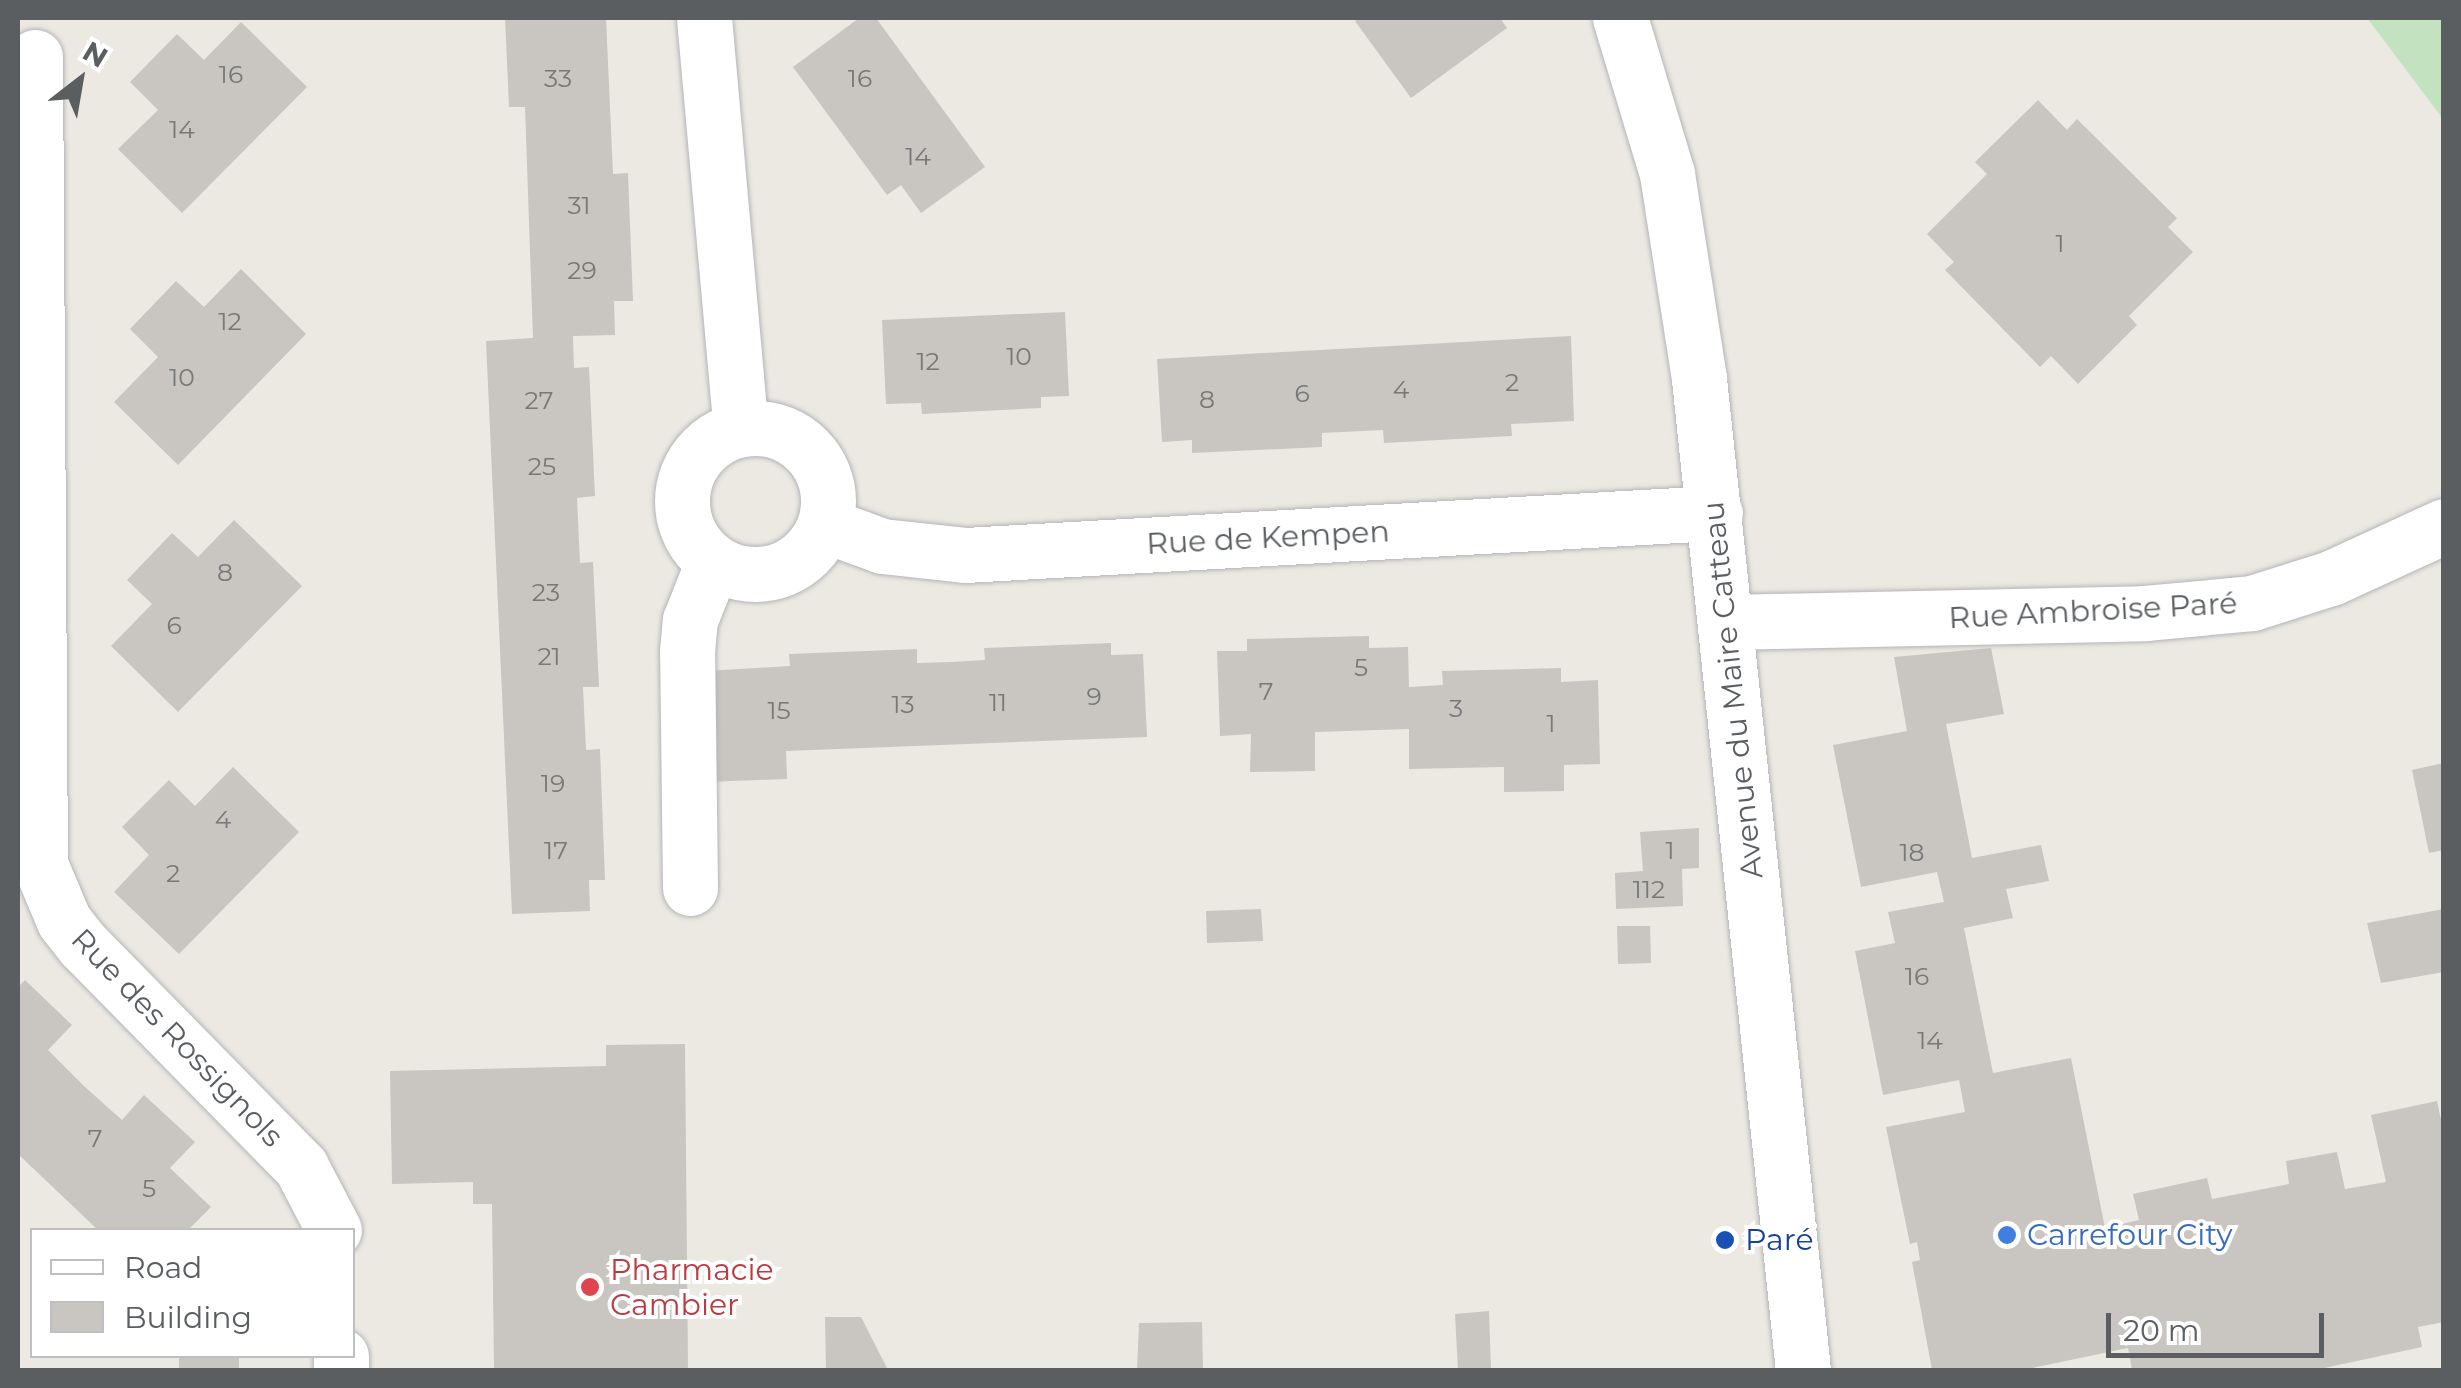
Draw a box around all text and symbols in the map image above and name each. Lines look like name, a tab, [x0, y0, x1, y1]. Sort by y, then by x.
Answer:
north arrow	[30, 30, 130, 130]
text: N	[77, 34, 114, 75]
house number: 16	[219, 59, 243, 89]
house number: 33	[544, 63, 572, 93]
house number: 16	[848, 63, 872, 93]
house number: 14	[169, 114, 195, 144]
house number: 14	[905, 141, 931, 171]
house number: 31	[567, 190, 591, 220]
house number: 1	[2055, 228, 2065, 258]
house number: 29	[567, 255, 597, 285]
house number: 12	[218, 306, 242, 336]
house number: 10	[1006, 341, 1032, 371]
house number: 12	[916, 346, 940, 376]
house number: 10	[169, 362, 195, 392]
house number: 2	[1505, 367, 1519, 397]
house number: 4	[1393, 374, 1409, 404]
house number: 6	[1294, 378, 1310, 408]
house number: 8	[1199, 384, 1215, 414]
house number: 27	[525, 385, 553, 415]
house number: 25	[528, 451, 556, 481]
street label: Avenue du Maire Catteau	[1695, 500, 1771, 880]
street label: Rue de Kempen	[1145, 514, 1391, 562]
house number: 8	[217, 557, 233, 587]
house number: 23	[532, 577, 560, 607]
street label: Rue Ambroise Paré	[1948, 585, 2238, 637]
house number: 6	[166, 610, 182, 640]
house number: 21	[537, 641, 561, 671]
house number: 5	[1354, 652, 1368, 682]
house number: 7	[1259, 676, 1273, 706]
house number: 9	[1086, 681, 1102, 711]
house number: 11	[989, 687, 1007, 717]
house number: 13	[891, 689, 915, 719]
house number: 3	[1449, 693, 1463, 723]
house number: 15	[767, 695, 791, 725]
house number: 1	[1546, 708, 1556, 738]
house number: 19	[541, 768, 565, 798]
house number: 4	[215, 804, 231, 834]
house number: 17	[544, 835, 568, 865]
house number: 1	[1665, 835, 1675, 865]
house number: 18	[1900, 837, 1924, 867]
house number: 2	[166, 858, 180, 888]
house number: 112	[1633, 874, 1665, 904]
street label: Rue des Rossignols	[64, 922, 290, 1154]
house number: 16	[1905, 961, 1929, 991]
house number: 14	[1917, 1025, 1943, 1055]
house number: 7	[88, 1123, 102, 1153]
house number: 5	[142, 1173, 156, 1203]
place label: Carrefour City	[2027, 1217, 2233, 1253]
place label: Paré	[1745, 1222, 1814, 1258]
marker: Carrefour City	[1996, 1224, 2018, 1246]
legend	[30, 1228, 355, 1358]
marker: Paré	[1714, 1229, 1736, 1251]
text: Road	[124, 1249, 202, 1286]
place label: Pharmacie Cambier	[610, 1252, 774, 1322]
marker: Pharmacie Cambier	[579, 1276, 601, 1298]
scale bar	[2111, 1293, 2328, 1355]
text: Building	[124, 1299, 252, 1336]
text: 20 m	[2123, 1312, 2200, 1349]

